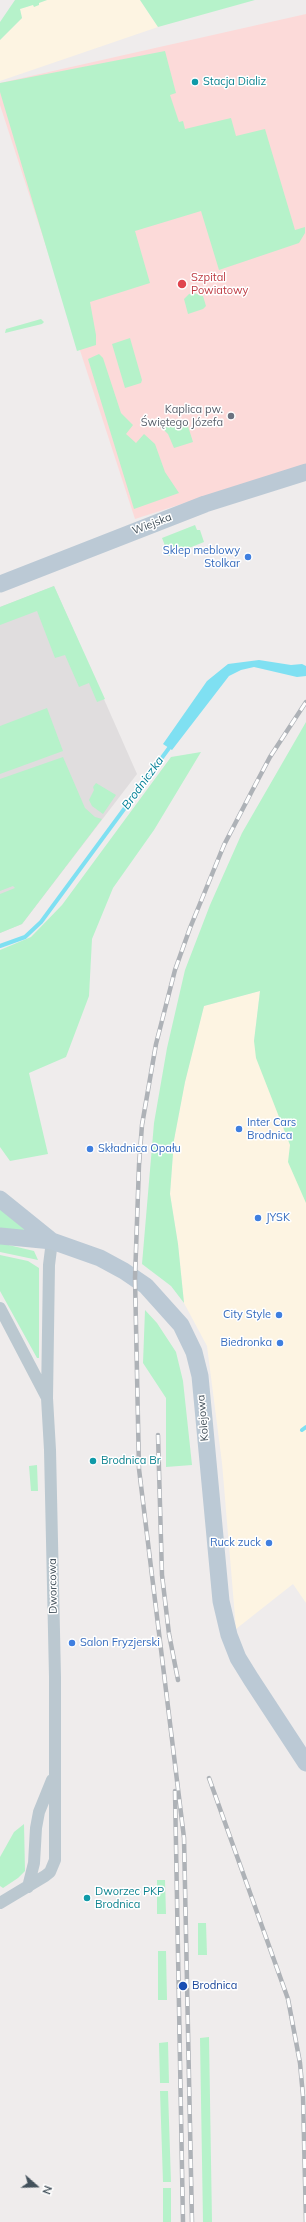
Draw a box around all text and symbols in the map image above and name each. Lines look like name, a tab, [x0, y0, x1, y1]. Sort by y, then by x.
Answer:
place label: Stacja Dializ	[203, 75, 266, 89]
marker: Stacja Dializ	[190, 77, 200, 87]
place label: Szpital Powiatowy	[191, 271, 248, 297]
marker: Szpital Powiatowy	[176, 278, 188, 290]
place label: Kaplica pw. Świętego Józefa	[141, 403, 223, 429]
marker: Kaplica pw. Świętego Józefa	[226, 411, 236, 421]
street label: Wiejska	[130, 510, 174, 538]
place label: Sklep meblowy Stolkar	[163, 544, 240, 570]
marker: Sklep meblowy Stolkar	[243, 552, 253, 562]
water label: Brodniczka	[119, 754, 167, 812]
place label: Inter Cars Brodnica	[247, 1116, 296, 1142]
marker: Inter Cars Brodnica	[234, 1124, 244, 1134]
place label: Składnica Opału	[98, 1142, 181, 1156]
marker: Składnica Opału	[85, 1144, 95, 1154]
place label: JYSK	[266, 1211, 290, 1225]
marker: JYSK	[253, 1213, 263, 1223]
place label: City Style	[223, 1308, 271, 1322]
marker: City Style	[274, 1310, 284, 1320]
place label: Biedronka	[220, 1336, 272, 1350]
marker: Biedronka	[275, 1338, 285, 1348]
street label: Kolejowa	[194, 1394, 212, 1442]
place label: Brodnica Br	[101, 1454, 161, 1468]
marker: Brodnica Br	[88, 1456, 98, 1466]
place label: Ruck zuck	[210, 1536, 261, 1550]
marker: Ruck zuck	[264, 1538, 274, 1548]
street label: Dworcowa	[46, 1558, 60, 1614]
place label: Salon Fryzjerski	[80, 1636, 160, 1650]
marker: Salon Fryzjerski	[67, 1638, 77, 1648]
place label: Dworzec PKP Brodnica	[95, 1885, 164, 1911]
marker: Dworzec PKP Brodnica	[82, 1893, 92, 1903]
place label: Brodnica	[192, 1979, 237, 1993]
marker: Brodnica	[177, 1980, 189, 1992]
north arrow	[16, 2166, 56, 2206]
text: N	[39, 2184, 55, 2196]

